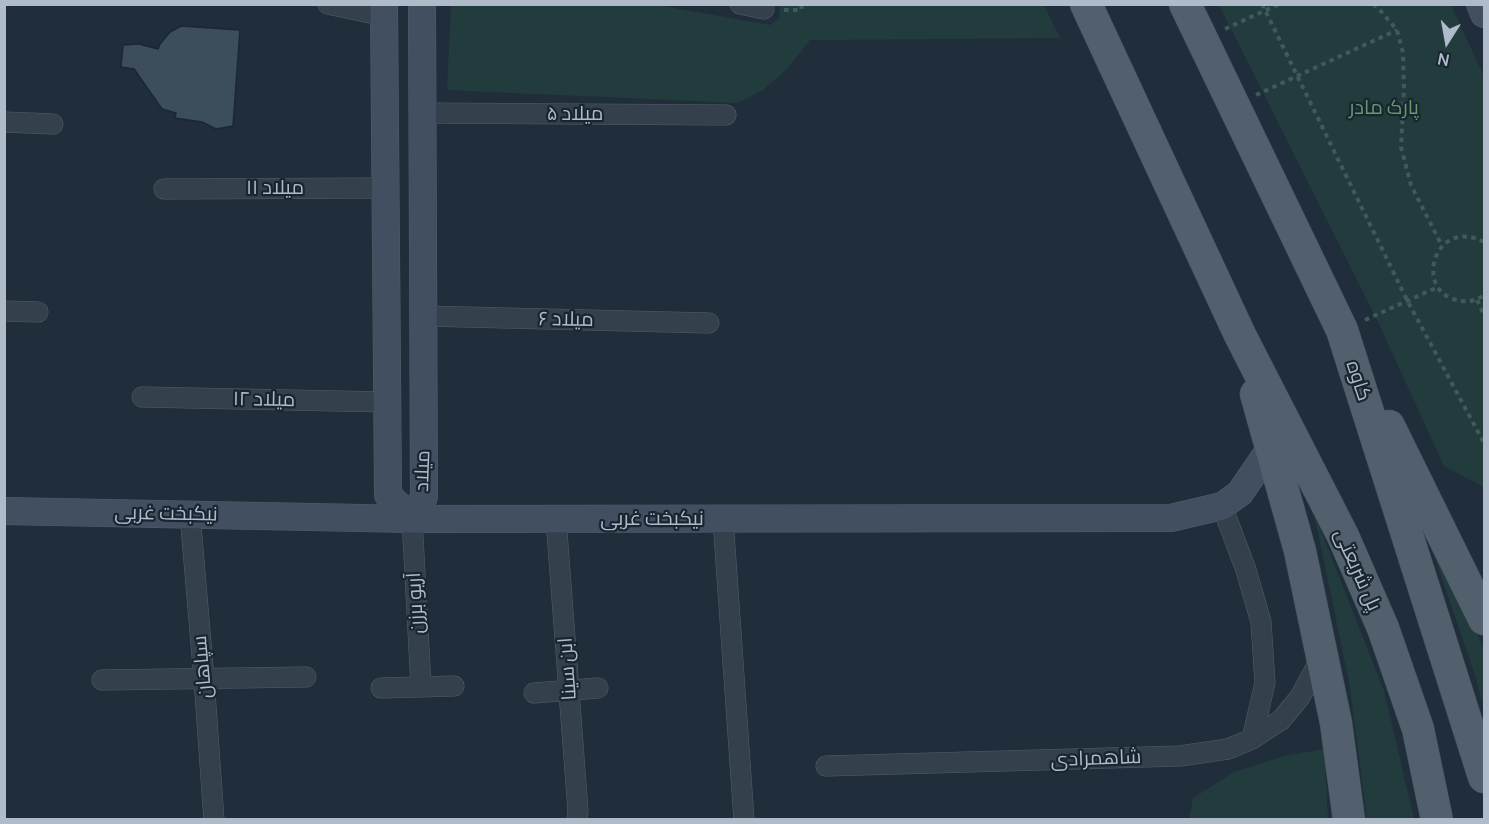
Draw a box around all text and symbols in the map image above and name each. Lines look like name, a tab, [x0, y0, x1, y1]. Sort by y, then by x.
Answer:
north arrow	[1417, 12, 1477, 72]
text: N	[1436, 48, 1451, 72]
park label: پارک مادر	[1349, 96, 1419, 120]
street label: میلاد ۵	[547, 102, 603, 126]
street label: میلاد ۱۱	[246, 176, 304, 200]
street label: میلاد ۶	[538, 308, 594, 332]
street label: کاوه	[1340, 358, 1376, 404]
street label: میلاد ۱۲	[233, 387, 295, 413]
street label: میلاد	[410, 450, 436, 492]
street label: نیکبخت غربی	[114, 501, 218, 527]
street label: نیکبخت غربی	[600, 507, 704, 531]
street label: پل شریعتی	[1328, 525, 1386, 615]
street label: آریو برزن	[402, 572, 430, 634]
street label: سپاهان	[188, 634, 218, 700]
street label: ابن سینا	[554, 637, 582, 701]
street label: شاهمرادی	[1050, 745, 1142, 773]

